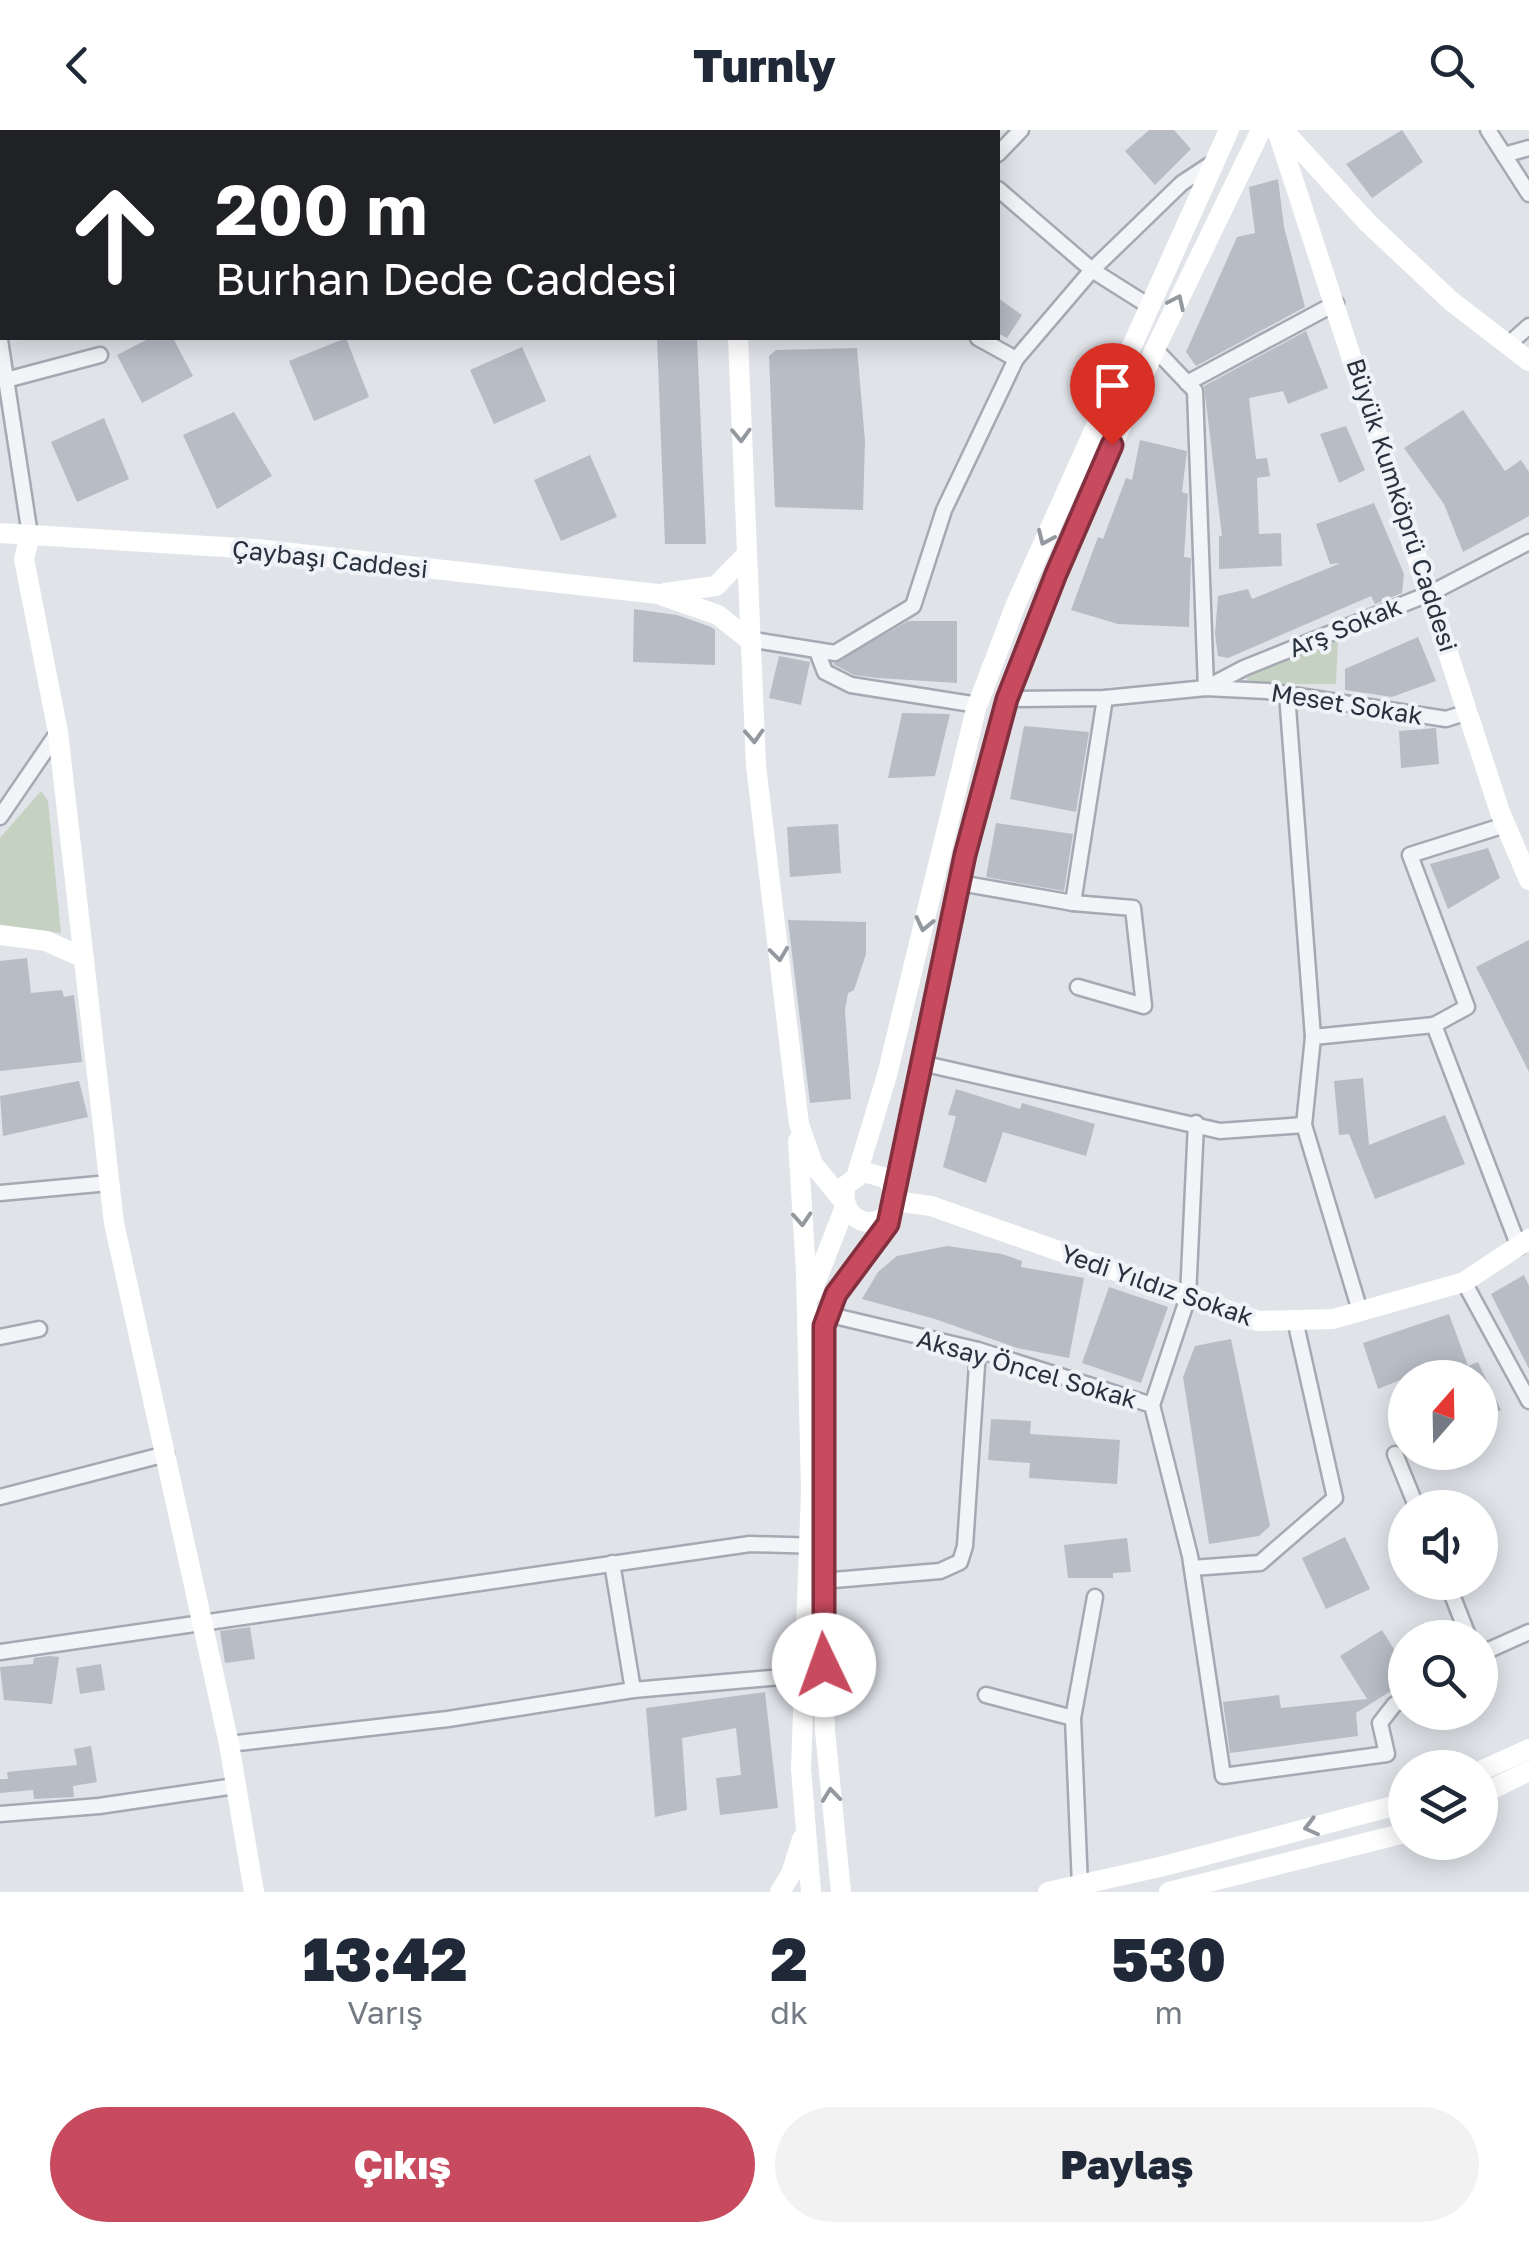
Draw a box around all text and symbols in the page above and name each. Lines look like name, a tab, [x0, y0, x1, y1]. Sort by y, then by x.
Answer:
icon: back	[50, 38, 105, 93]
text: Turnly	[693, 38, 836, 92]
icon: search	[1424, 38, 1479, 93]
text: 200 m	[215, 166, 427, 250]
icon: ahead	[50, 170, 180, 300]
text: Burhan Dede Caddesi	[215, 251, 678, 305]
one-way arrow	[1164, 294, 1184, 312]
pin	[1070, 343, 1155, 446]
street label: Büyük Kumköprü Caddesi	[1340, 354, 1465, 656]
icon: arrive	[1085, 358, 1140, 413]
one-way arrow	[731, 427, 752, 443]
one-way arrow	[1037, 528, 1057, 546]
street label: Çaybaşı Caddesi	[231, 533, 429, 584]
street label: Arş Sokak	[1284, 590, 1406, 663]
street label: Meset Sokak	[1269, 676, 1425, 731]
one-way arrow	[743, 728, 764, 744]
one-way arrow	[915, 915, 936, 932]
one-way arrow	[767, 945, 788, 962]
one-way arrow	[791, 1211, 812, 1227]
street label: Yedi Yıldız Sokak	[1057, 1237, 1257, 1332]
street label: Aksay Öncel Sokak	[914, 1322, 1141, 1415]
north arrow	[1388, 1360, 1498, 1470]
map controls	[1388, 1360, 1498, 1860]
button: sound	[1388, 1490, 1498, 1600]
position arrow	[772, 1613, 876, 1717]
button: search	[1388, 1620, 1498, 1730]
button: layers	[1388, 1750, 1498, 1860]
one-way arrow	[821, 1787, 843, 1803]
one-way arrow	[1303, 1816, 1320, 1837]
text: 13:42	[303, 1922, 467, 1994]
text: 2	[771, 1922, 808, 1994]
text: 530	[1111, 1922, 1226, 1994]
text: Varış	[347, 1993, 423, 2031]
text: dk	[770, 1993, 808, 2031]
text: m	[1154, 1993, 1183, 2031]
button: Çıkış	[50, 2107, 755, 2222]
button: Paylaş	[775, 2107, 1479, 2222]

